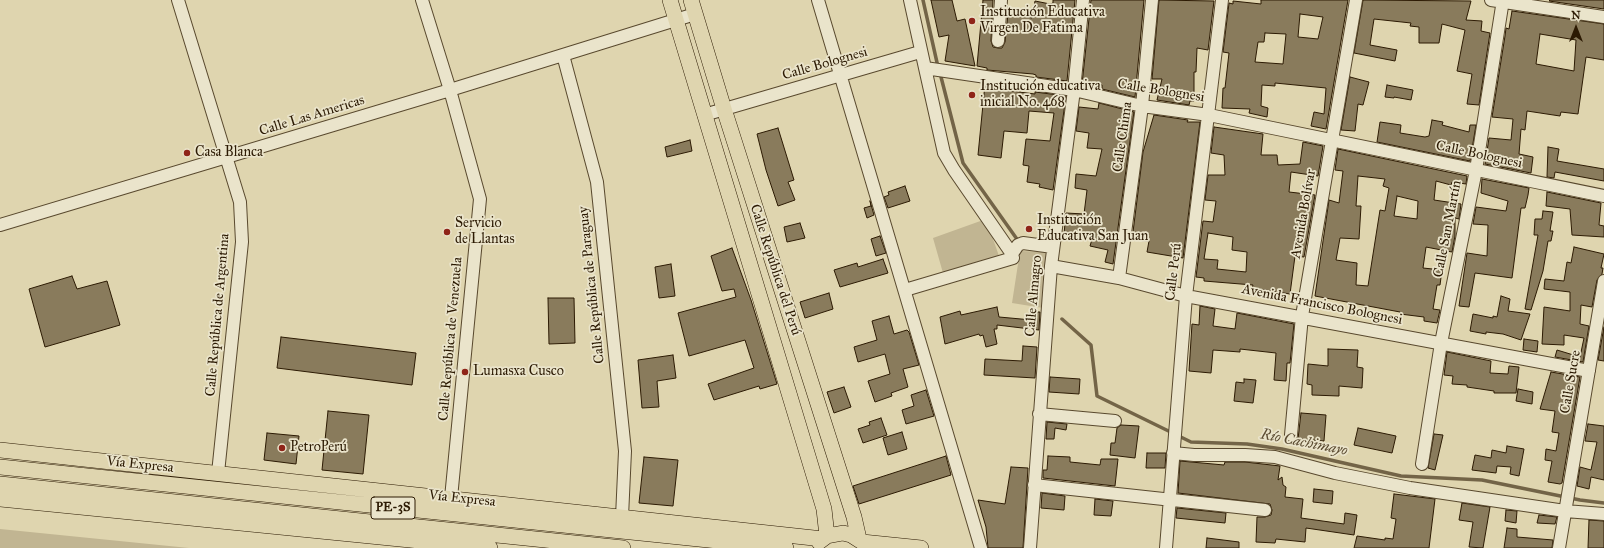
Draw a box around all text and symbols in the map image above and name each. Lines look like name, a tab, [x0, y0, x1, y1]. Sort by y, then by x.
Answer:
place label: Institución Educativa Virgen De Fatima	[980, 5, 1105, 38]
north arrow	[1556, 8, 1596, 48]
text: N	[1571, 9, 1581, 22]
marker: Institución Educativa Virgen De Fatima	[967, 16, 977, 26]
street label: Calle Bolognesi	[780, 44, 870, 84]
street label: Calle Bolognesi	[1116, 76, 1206, 106]
place label: Institución educativa inicial No. 468	[980, 79, 1101, 112]
marker: Institución educativa inicial No. 468	[967, 90, 977, 100]
street label: Calle Las Americas	[257, 92, 367, 140]
street label: Calle Chima	[1110, 101, 1136, 173]
street label: Calle Bolognesi	[1434, 138, 1524, 172]
place label: Casa Blanca	[195, 145, 263, 161]
marker: Casa Blanca	[182, 148, 192, 158]
street label: Avenida Bolívar	[1288, 168, 1320, 260]
street label: Calle San Martín	[1430, 179, 1466, 279]
street label: Calle República del Perú	[746, 202, 804, 338]
street label: Calle República de Paraguay	[575, 205, 609, 365]
place label: Institución Educativa San Juan	[1037, 213, 1148, 246]
place label: Servicio de Llantas	[455, 216, 514, 248]
marker: Institución Educativa San Juan	[1024, 224, 1034, 234]
marker: Servicio de Llantas	[442, 227, 452, 237]
street label: Calle República de Argentina	[202, 233, 234, 397]
street label: Calle Perú	[1162, 242, 1186, 302]
street label: Calle Almagro	[1022, 255, 1046, 337]
street label: Calle República de Venezuela	[435, 256, 467, 422]
street label: Avenida Francisco Bolognesi	[1240, 281, 1404, 329]
street label: Calle Sucre	[1557, 349, 1585, 415]
place label: Lumasxa Cusco	[473, 364, 564, 380]
marker: Lumasxa Cusco	[460, 367, 470, 377]
water label: Río Cachimayo	[1259, 426, 1349, 460]
place label: PetroPerú	[290, 440, 347, 456]
marker: PetroPerú	[277, 443, 287, 453]
street label: Vía Expresa	[106, 453, 174, 477]
street label: Vía Expresa	[428, 487, 496, 511]
road number: PE-3S	[371, 497, 415, 519]

